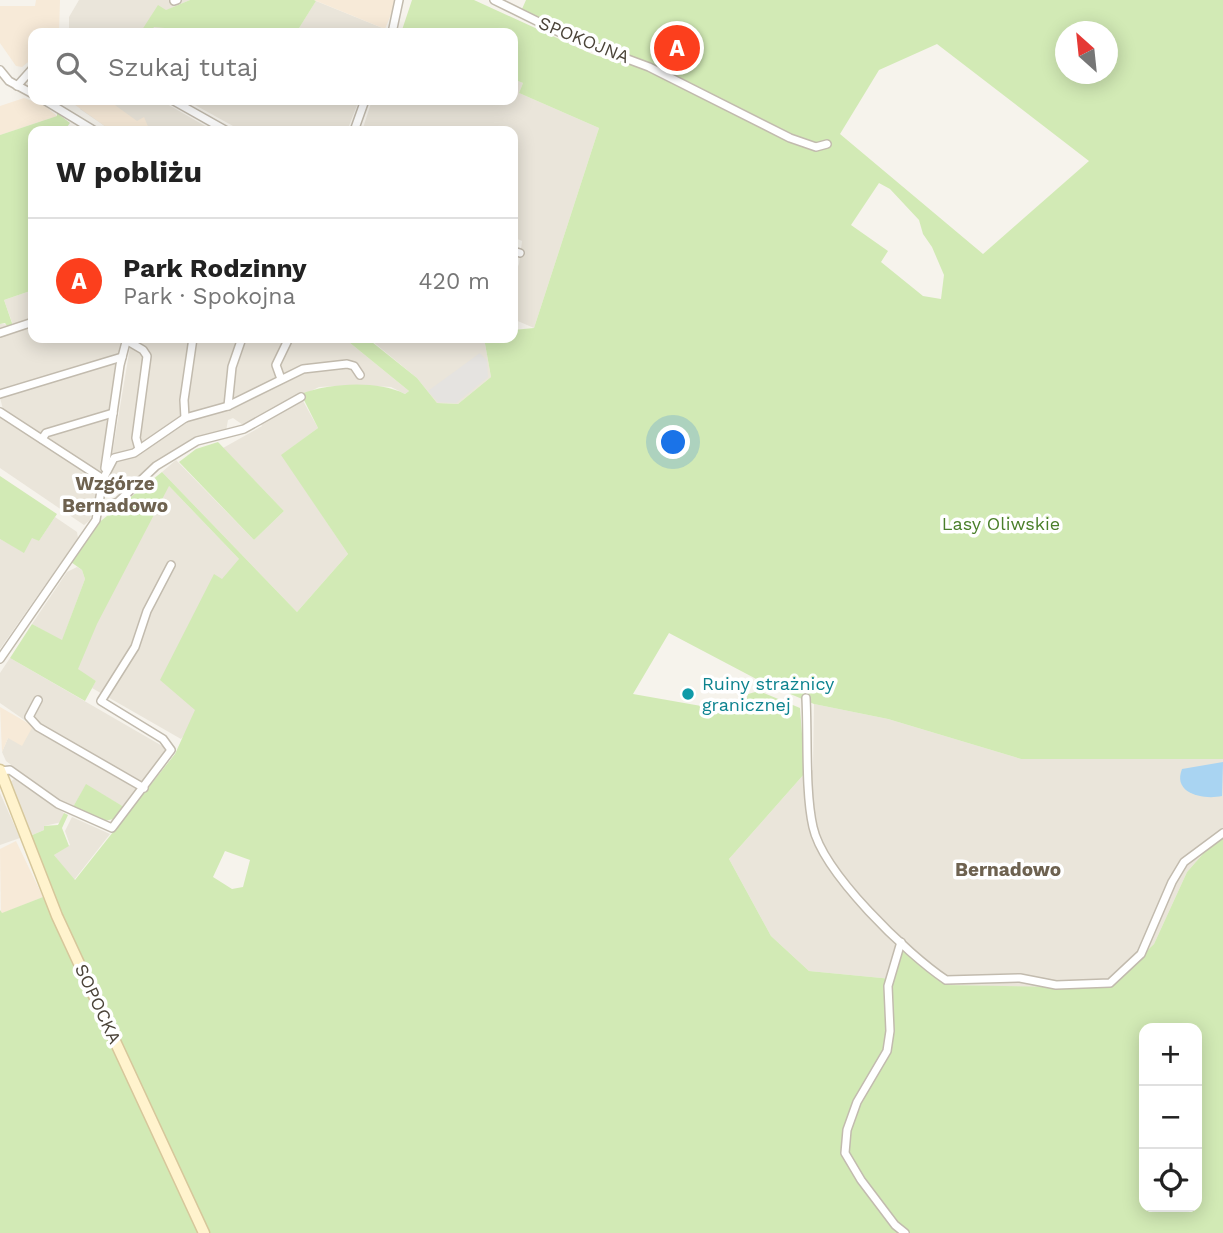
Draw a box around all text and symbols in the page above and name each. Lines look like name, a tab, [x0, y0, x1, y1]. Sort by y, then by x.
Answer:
street label: SPOKOJNA	[536, 12, 633, 67]
north arrow	[1055, 21, 1118, 84]
pin: A	[654, 22, 700, 74]
search box	[28, 28, 518, 105]
icon: search	[52, 48, 90, 86]
text: Szukaj tutaj	[108, 52, 258, 82]
text: W pobliżu	[56, 154, 202, 189]
text: Park Rodzinny	[123, 253, 307, 283]
text: A	[71, 268, 87, 295]
text: 420 m	[418, 268, 490, 295]
text: Park · Spokojna	[123, 283, 296, 310]
your location	[656, 425, 690, 459]
district label: Wzgórze Bernadowo	[62, 472, 168, 517]
park label: Lasy Oliwskie	[942, 513, 1060, 534]
place label: Ruiny strażnicy granicznej	[702, 673, 835, 715]
marker: Ruiny strażnicy granicznej	[680, 686, 696, 702]
district label: Bernadowo	[955, 858, 1061, 881]
street label: SOPOCKA	[71, 961, 126, 1047]
map controls	[1139, 1023, 1202, 1212]
button: +	[1139, 1023, 1202, 1086]
button: −	[1139, 1086, 1202, 1149]
button: locate	[1139, 1149, 1202, 1212]

